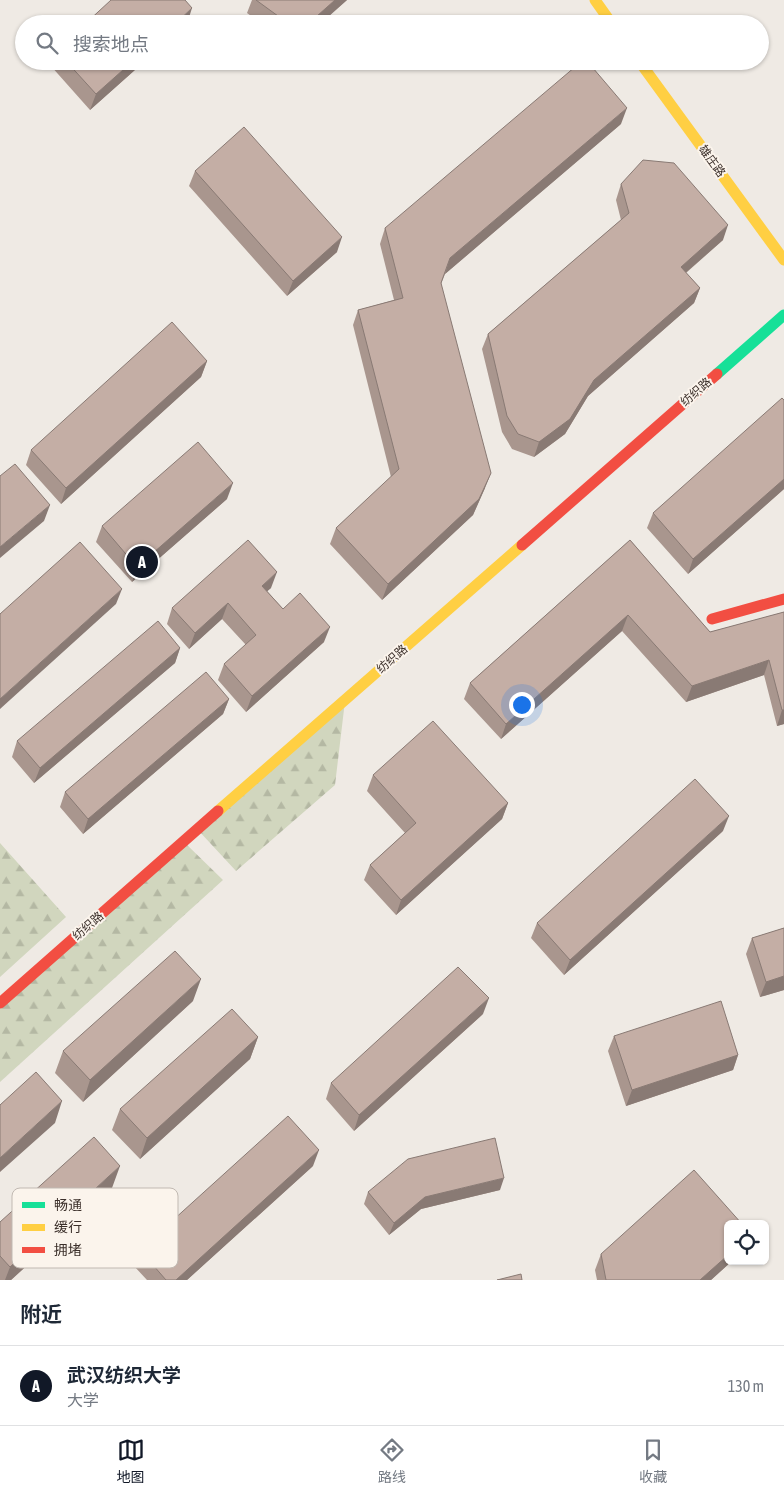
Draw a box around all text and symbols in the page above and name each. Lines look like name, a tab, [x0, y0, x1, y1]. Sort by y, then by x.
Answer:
search box	[15, 15, 769, 70]
icon: search	[33, 29, 61, 57]
text: 搜索地点	[73, 33, 149, 55]
street label: 雄庄路	[696, 142, 728, 180]
street label: 纺织路	[678, 375, 714, 409]
pin: A	[126, 543, 158, 581]
street label: 纺织路	[374, 642, 410, 676]
your location	[509, 692, 535, 718]
street label: 纺织路	[70, 909, 106, 943]
legend	[12, 1188, 178, 1268]
text: 畅通	[54, 1197, 82, 1213]
text: 缓行	[54, 1219, 82, 1235]
map controls	[724, 1220, 769, 1265]
button: locate	[724, 1220, 769, 1265]
text: 拥堵	[54, 1242, 82, 1258]
text: 附近	[20, 1302, 62, 1326]
text: 武汉纺织大学	[67, 1364, 181, 1386]
text: A	[32, 1377, 40, 1395]
text: 130 m	[728, 1377, 764, 1395]
text: 大学	[67, 1391, 99, 1409]
tab: 地图	[117, 1436, 145, 1486]
tab: 路线	[378, 1436, 406, 1486]
tab: 收藏	[639, 1436, 667, 1486]

